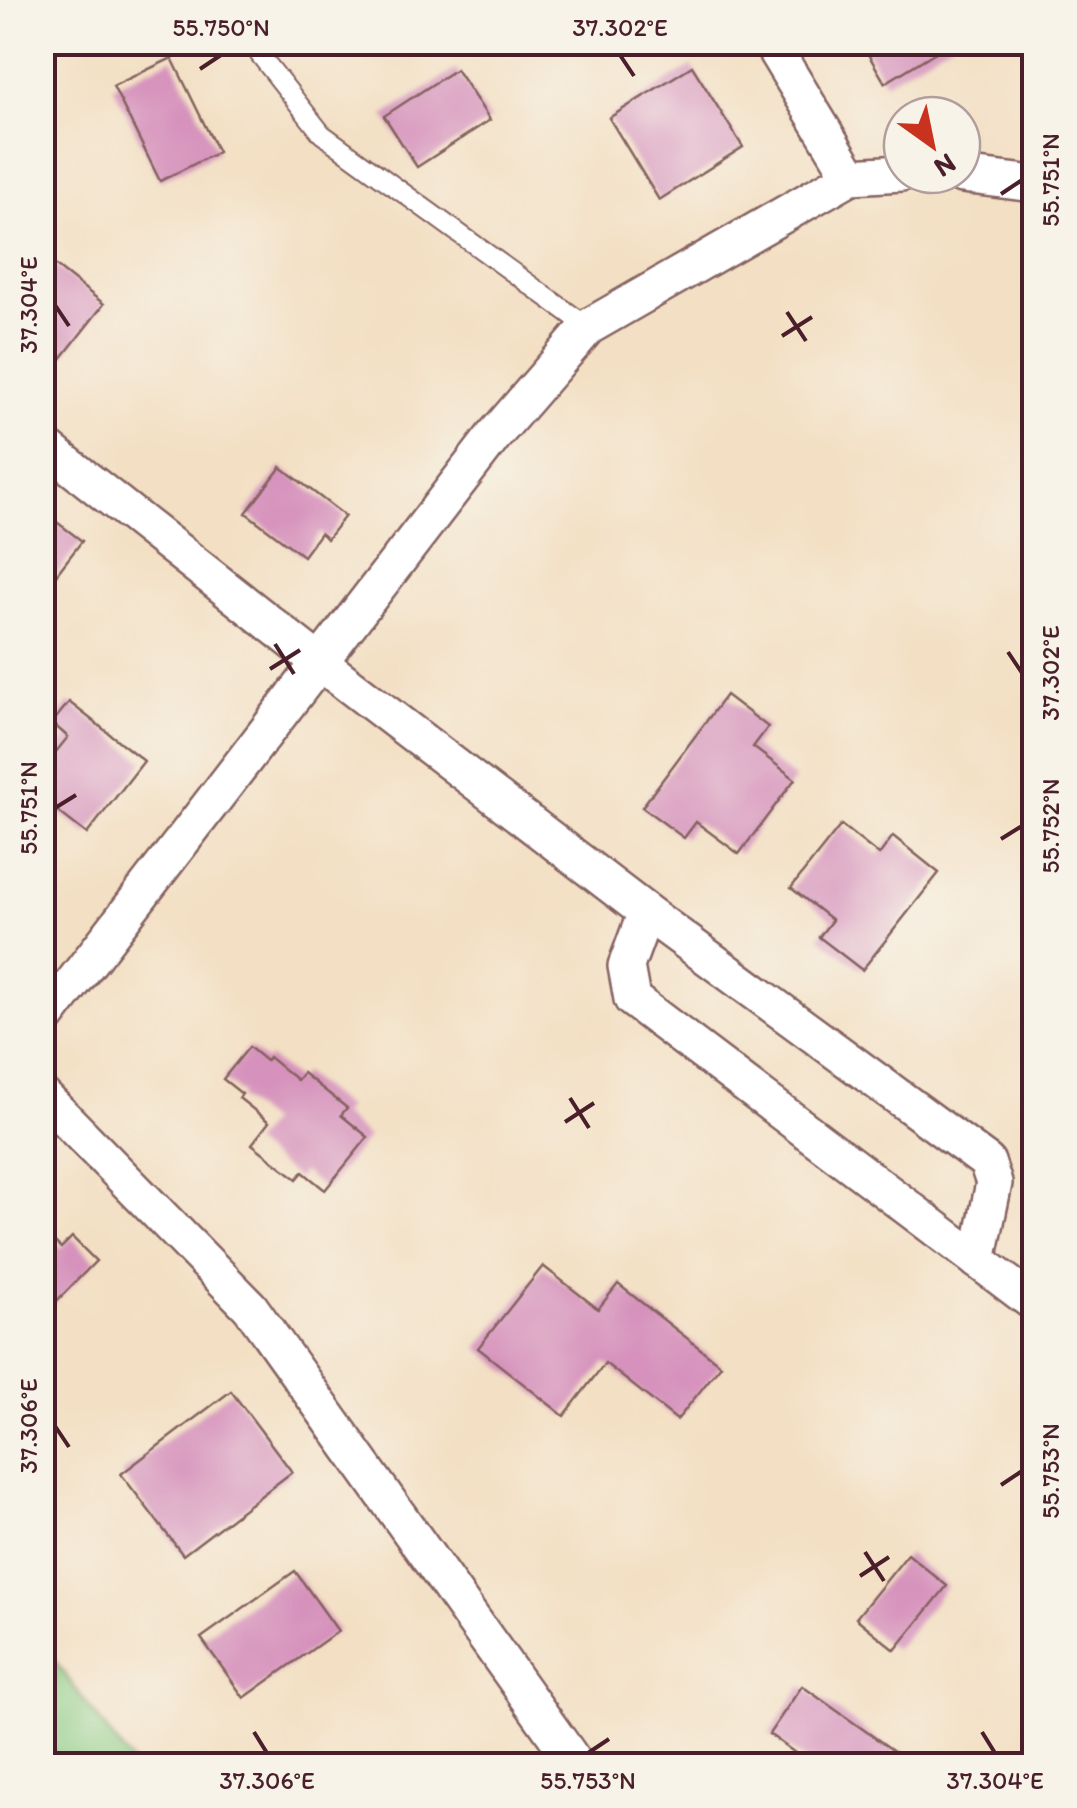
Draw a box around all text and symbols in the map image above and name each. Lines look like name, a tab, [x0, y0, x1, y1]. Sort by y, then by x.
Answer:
text: 55.750°N	[172, 12, 270, 42]
text: 37.302°E	[572, 12, 668, 42]
north arrow	[882, 95, 982, 195]
text: 55.751°N	[1035, 133, 1065, 227]
text: N	[928, 147, 963, 185]
text: 37.304°E	[13, 256, 43, 354]
text: 37.302°E	[1035, 625, 1065, 721]
text: 55.751°N	[13, 761, 43, 855]
text: 55.752°N	[1035, 778, 1065, 874]
text: 37.306°E	[13, 1378, 43, 1474]
text: 55.753°N	[1035, 1423, 1065, 1519]
text: 37.306°E	[219, 1765, 315, 1795]
text: 55.753°N	[540, 1765, 636, 1795]
text: 37.304°E	[946, 1765, 1044, 1795]

